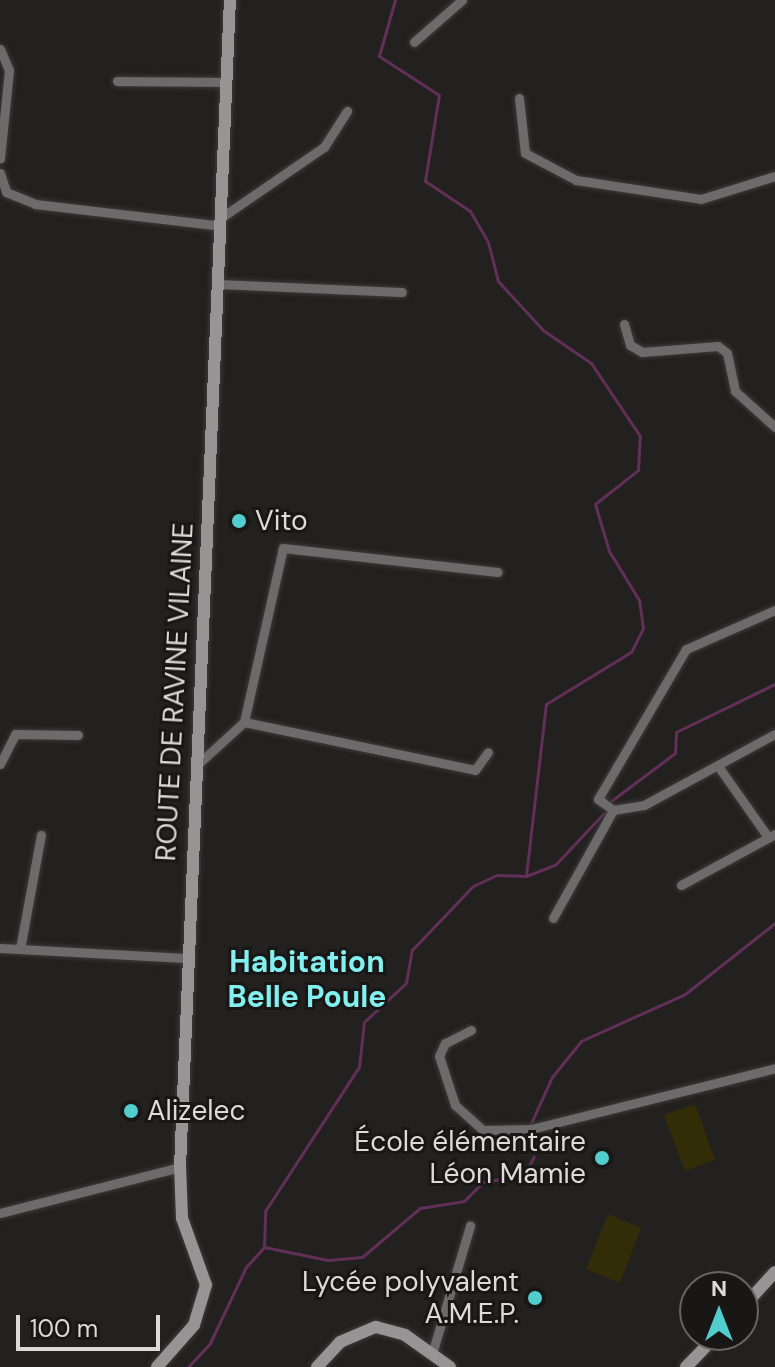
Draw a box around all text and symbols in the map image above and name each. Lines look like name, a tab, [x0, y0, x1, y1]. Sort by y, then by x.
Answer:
place label: Vito	[255, 504, 308, 538]
marker: Vito	[230, 512, 248, 530]
street label: ROUTE DE RAVINE VILAINE	[149, 522, 201, 862]
district label: Habitation Belle Poule	[228, 944, 386, 1014]
place label: Alizelec	[147, 1094, 245, 1128]
marker: Alizelec	[122, 1102, 140, 1120]
place label: École élémentaire Léon Mamie	[354, 1125, 586, 1191]
marker: École élémentaire Léon Mamie	[593, 1149, 611, 1167]
place label: Lycée polyvalent A.M.E.P.	[302, 1265, 519, 1331]
north arrow	[679, 1271, 759, 1351]
text: N	[711, 1274, 727, 1303]
marker: Lycée polyvalent A.M.E.P.	[526, 1289, 544, 1307]
scale bar	[20, 1299, 164, 1349]
text: 100 m	[30, 1313, 98, 1344]

